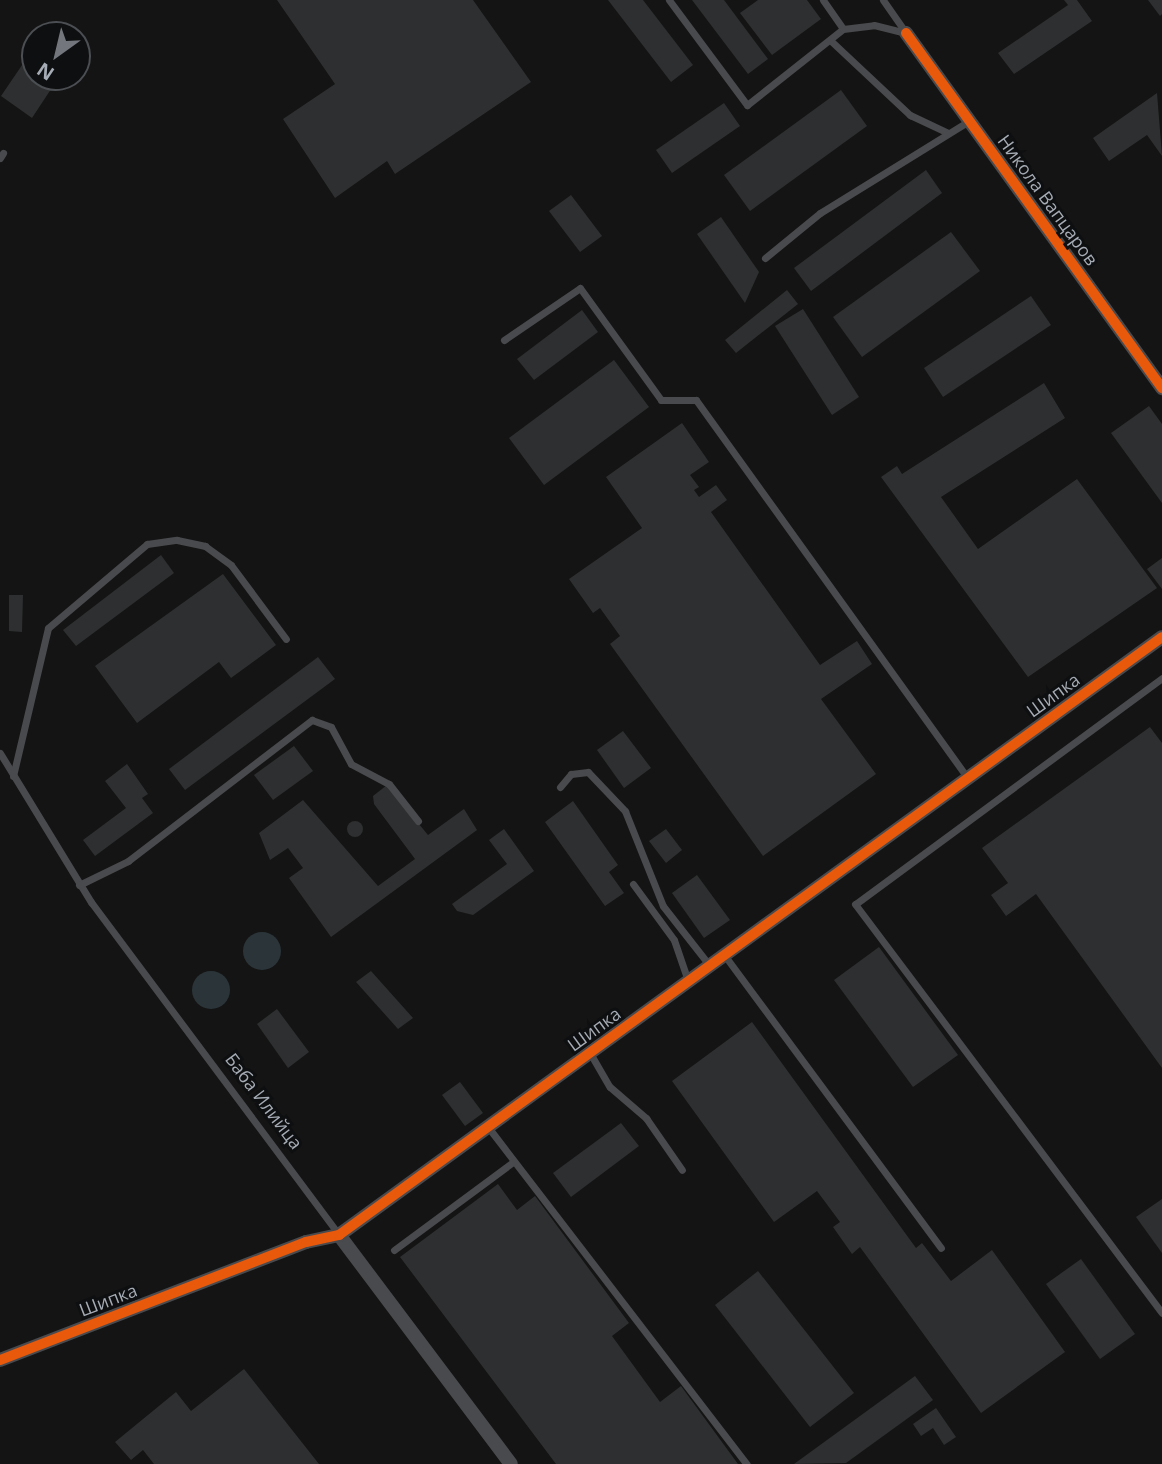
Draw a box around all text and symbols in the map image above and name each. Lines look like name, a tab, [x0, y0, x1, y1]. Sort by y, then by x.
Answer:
north arrow	[21, 21, 91, 91]
text: N	[32, 57, 59, 87]
street label: Никола Вапцаров	[993, 131, 1103, 269]
street label: Шипка	[1022, 668, 1084, 722]
street label: Шипка	[563, 1002, 625, 1056]
street label: Баба Илийца	[221, 1049, 307, 1153]
street label: Шипка	[76, 1279, 140, 1321]

